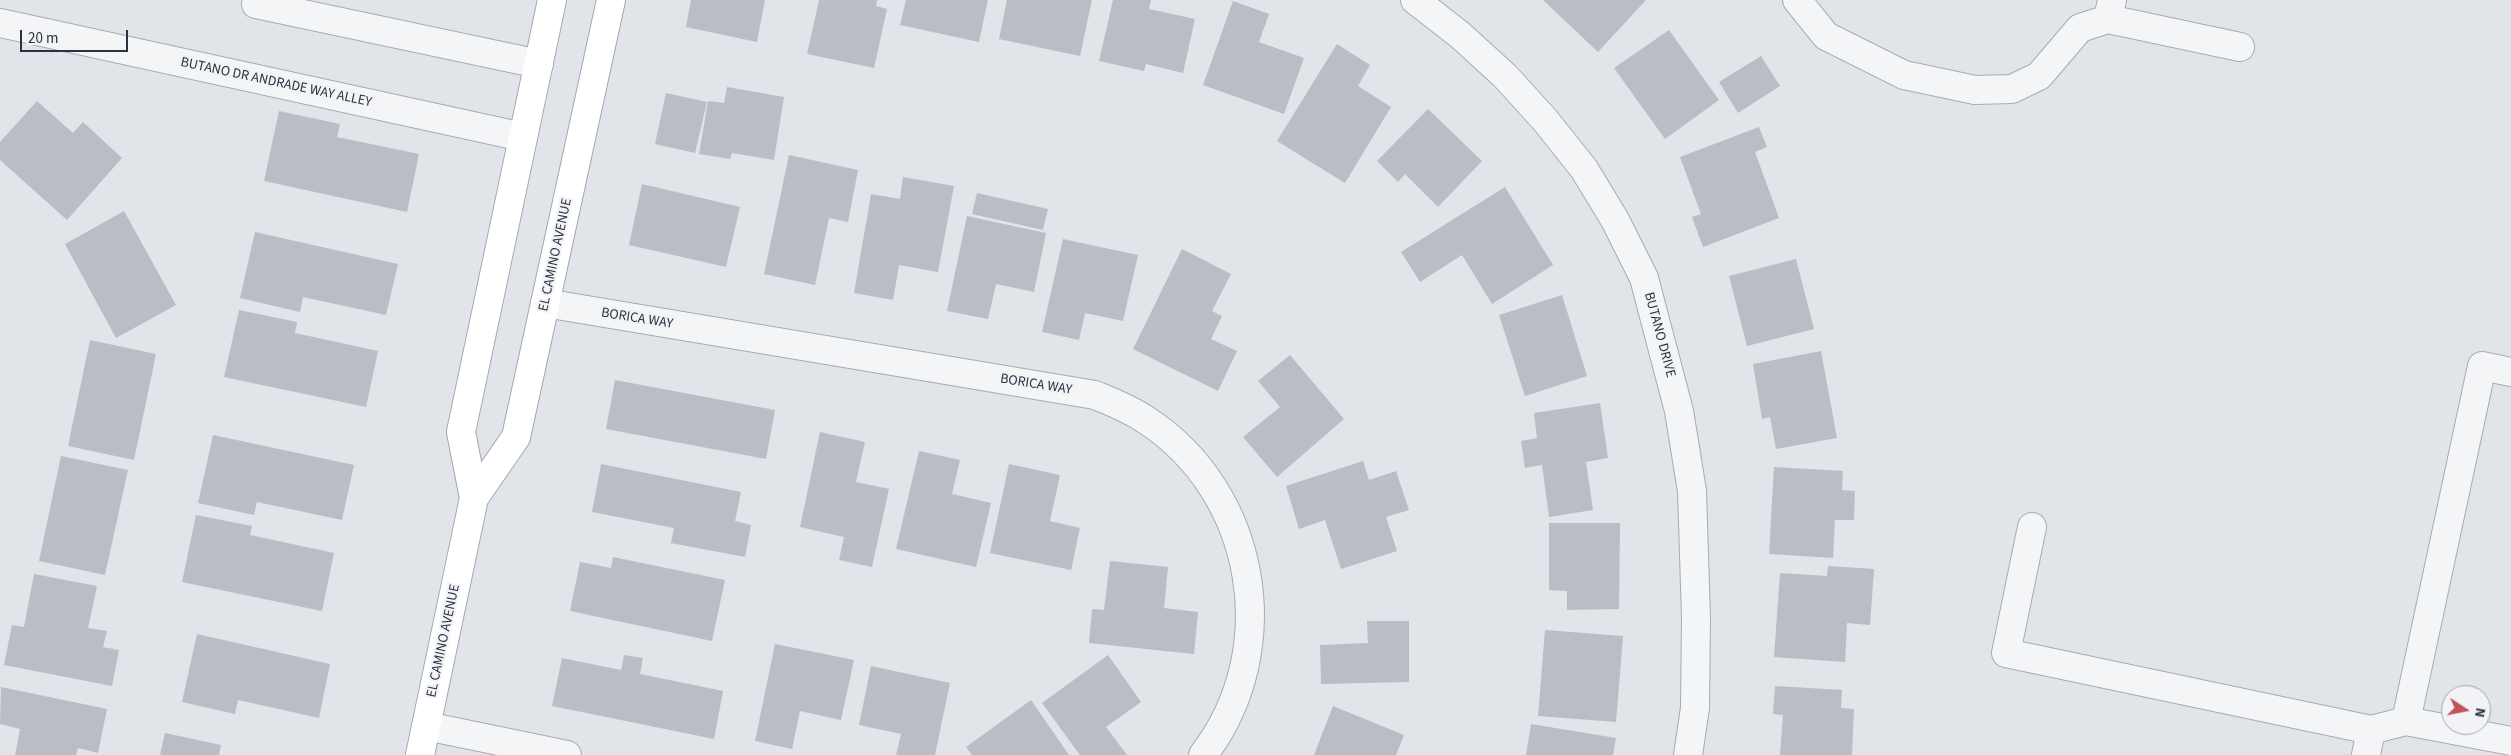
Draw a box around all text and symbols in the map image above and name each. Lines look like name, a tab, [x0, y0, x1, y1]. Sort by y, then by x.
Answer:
scale bar	[22, 20, 130, 52]
text: 20 m	[28, 28, 58, 49]
street label: BUTANO DR ANDRADE WAY ALLEY	[179, 55, 373, 111]
street label: EL CAMINO AVENUE	[536, 197, 576, 313]
street label: BUTANO DRIVE	[1640, 290, 1678, 380]
street label: BORICA WAY	[600, 305, 674, 333]
street label: BORICA WAY	[999, 371, 1073, 399]
street label: EL CAMINO AVENUE	[424, 583, 464, 699]
north arrow	[2441, 685, 2491, 735]
text: N	[2469, 706, 2490, 719]

